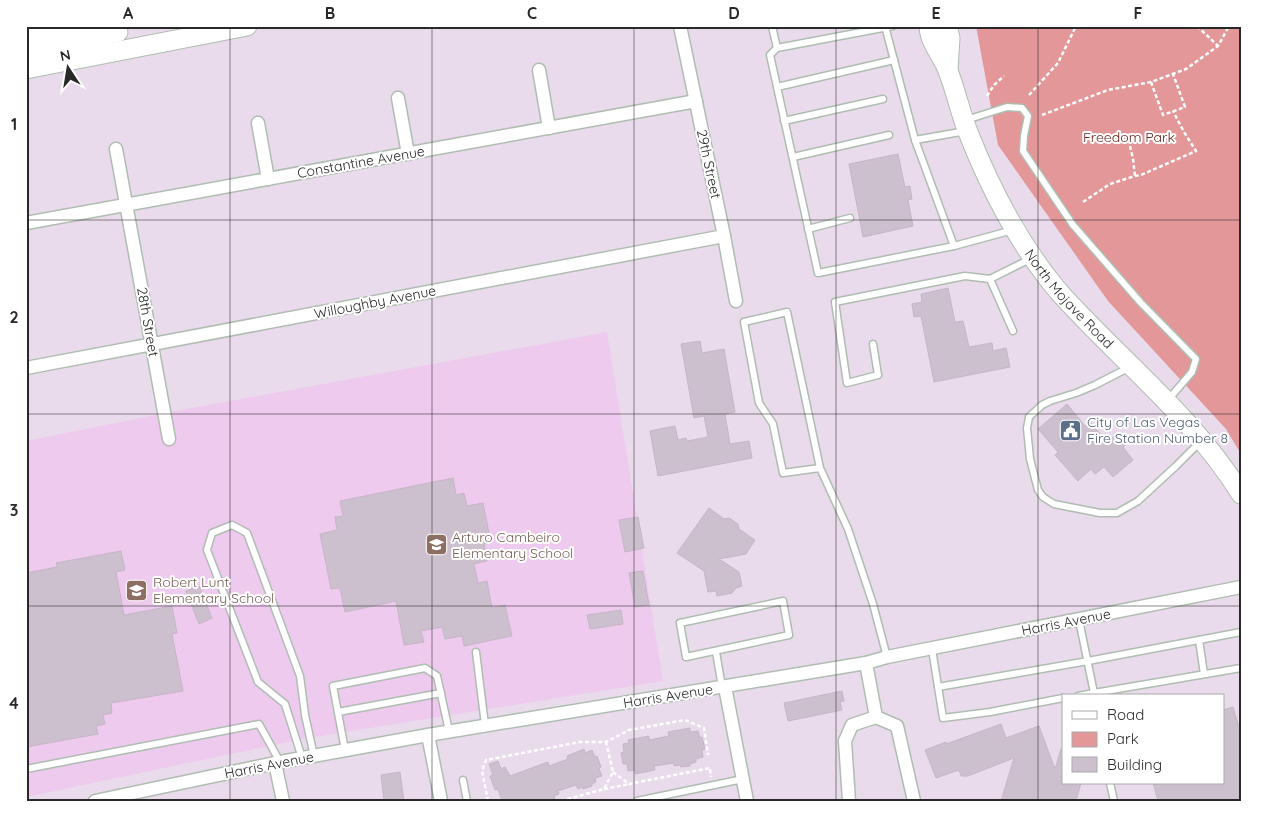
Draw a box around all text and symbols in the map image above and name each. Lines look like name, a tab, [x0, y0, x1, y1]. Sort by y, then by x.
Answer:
text: A	[123, 3, 134, 23]
text: B	[325, 3, 335, 23]
text: C	[527, 3, 537, 23]
text: D	[728, 3, 740, 23]
text: E	[931, 3, 941, 23]
text: F	[1134, 3, 1143, 23]
north arrow	[42, 42, 92, 92]
text: N	[58, 45, 72, 65]
text: 1	[11, 114, 17, 134]
street label: 29th Street	[693, 128, 725, 201]
park label: Freedom Park	[1083, 128, 1175, 146]
street label: Constantine Avenue	[296, 142, 426, 182]
street label: North Mojave Road	[1021, 246, 1117, 352]
street label: Willoughby Avenue	[312, 281, 438, 323]
street label: 28th Street	[133, 286, 163, 358]
text: 2	[9, 307, 19, 327]
place label: City of Las Vegas Fire Station Number 8	[1087, 413, 1228, 447]
public building icon: City of Las Vegas Fire Station Number 8	[1059, 418, 1083, 442]
text: 3	[10, 500, 18, 520]
place label: Arturo Cambeiro Elementary School	[452, 528, 573, 562]
school or university icon: Arturo Cambeiro Elementary School	[424, 533, 448, 557]
place label: Robert Lunt Elementary School	[153, 573, 274, 607]
school or university icon: Robert Lunt Elementary School	[125, 578, 149, 602]
street label: Harris Avenue	[1020, 605, 1112, 639]
street label: Harris Avenue	[622, 680, 714, 712]
text: 4	[9, 693, 19, 713]
legend	[1062, 694, 1224, 784]
text: Road	[1107, 705, 1144, 724]
text: Park	[1107, 729, 1139, 748]
street label: Harris Avenue	[223, 748, 315, 782]
text: Building	[1107, 755, 1162, 774]

